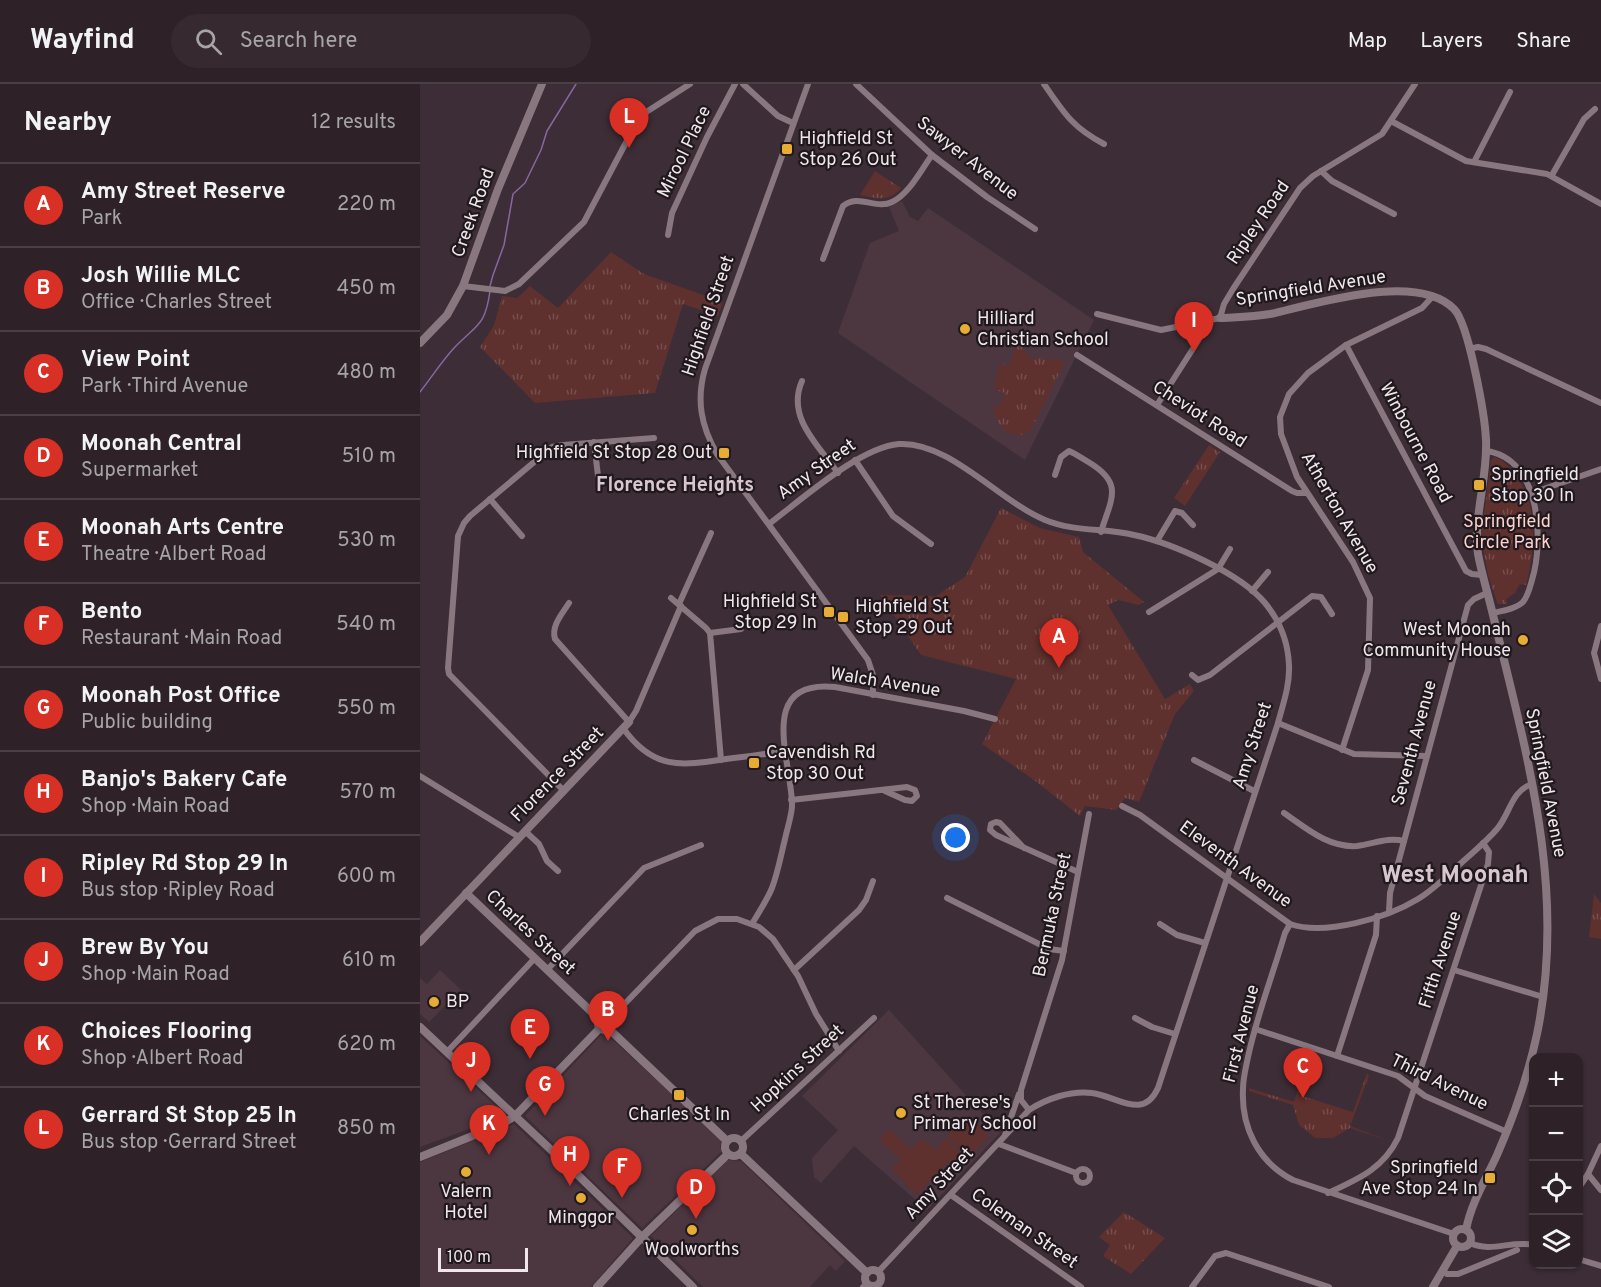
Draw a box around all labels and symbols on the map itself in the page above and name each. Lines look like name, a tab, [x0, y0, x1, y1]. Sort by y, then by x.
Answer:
pin: L	[610, 98, 648, 148]
street label: Mirool Place	[653, 102, 717, 202]
street label: Sawyer Avenue	[911, 112, 1023, 206]
place label: Highfield St Stop 26 Out	[799, 128, 897, 172]
marker: Highfield St Stop 26 Out	[780, 142, 794, 156]
street label: Creek Road	[447, 165, 501, 261]
street label: Ripley Road	[1223, 177, 1295, 269]
street label: Highfield Street	[678, 253, 740, 379]
street label: Springfield Avenue	[1234, 266, 1388, 312]
pin: I	[1174, 302, 1214, 352]
place label: Hilliard Christian School	[977, 308, 1109, 352]
marker: Hilliard Christian School	[958, 322, 972, 336]
street label: Cheviot Road	[1148, 376, 1250, 454]
street label: Winbourne Road	[1374, 379, 1456, 507]
street label: Amy Street	[773, 435, 861, 505]
place label: Highfield St Stop 28 Out	[516, 442, 712, 465]
marker: Highfield St Stop 28 Out	[717, 446, 731, 460]
street label: Atherton Avenue	[1295, 448, 1383, 578]
place label: Springfield Stop 30 In	[1491, 464, 1579, 508]
district label: Florence Heights	[596, 473, 754, 499]
marker: Springfield Stop 30 In	[1472, 478, 1486, 492]
park label: Springfield Circle Park	[1463, 511, 1551, 555]
place label: Highfield St Stop 29 In	[723, 591, 817, 635]
place label: Highfield St Stop 29 Out	[855, 596, 953, 640]
marker: Highfield St Stop 29 In	[822, 605, 836, 619]
marker: Highfield St Stop 29 Out	[836, 610, 850, 624]
pin: A	[1040, 618, 1078, 668]
place label: West Moonah Community House	[1363, 619, 1511, 663]
marker: West Moonah Community House	[1516, 633, 1530, 647]
street label: Walch Avenue	[828, 663, 942, 703]
street label: Seventh Avenue	[1387, 678, 1443, 808]
street label: Amy Street	[1228, 699, 1278, 793]
street label: Springfield Avenue	[1519, 706, 1571, 860]
street label: Florence Street	[507, 722, 609, 828]
place label: Cavendish Rd Stop 30 Out	[766, 742, 876, 786]
marker: Cavendish Rd Stop 30 Out	[747, 756, 761, 770]
street label: Eleventh Avenue	[1174, 816, 1296, 914]
your location	[941, 823, 970, 852]
street label: Bermuka Street	[1029, 851, 1077, 979]
district label: West Moonah	[1381, 861, 1529, 891]
street label: Charles Street	[480, 885, 580, 981]
street label: Fifth Avenue	[1414, 908, 1468, 1012]
street label: First Avenue	[1219, 983, 1265, 1085]
place label: BP	[446, 991, 469, 1014]
pin: B	[588, 992, 627, 1041]
marker: BP	[427, 995, 441, 1009]
pin: E	[510, 1010, 550, 1059]
street label: Hopkins Street	[747, 1020, 849, 1118]
pin: J	[452, 1042, 490, 1092]
pin: C	[1284, 1048, 1322, 1098]
street label: Third Avenue	[1387, 1050, 1491, 1116]
pin: G	[526, 1066, 564, 1116]
marker: Charles St In	[672, 1088, 686, 1102]
place label: St Therese's Primary School	[913, 1092, 1037, 1136]
place label: Charles St In	[628, 1104, 730, 1127]
pin: K	[470, 1106, 508, 1155]
marker: St Therese's Primary School	[894, 1106, 908, 1120]
pin: H	[550, 1136, 590, 1186]
street label: Amy Street	[901, 1143, 979, 1225]
pin: F	[602, 1148, 642, 1198]
place label: Springfield Ave Stop 24 In	[1361, 1157, 1478, 1201]
marker: Valern Hotel	[459, 1165, 473, 1179]
pin: D	[676, 1170, 716, 1219]
marker: Springfield Ave Stop 24 In	[1483, 1171, 1497, 1185]
place label: Valern Hotel	[440, 1181, 492, 1225]
street label: Coleman Street	[966, 1184, 1082, 1274]
marker: Minggor	[574, 1191, 588, 1205]
place label: Minggor	[548, 1207, 614, 1230]
marker: Woolworths	[685, 1223, 699, 1237]
place label: Woolworths	[645, 1239, 739, 1262]
scale bar	[438, 1245, 528, 1272]

